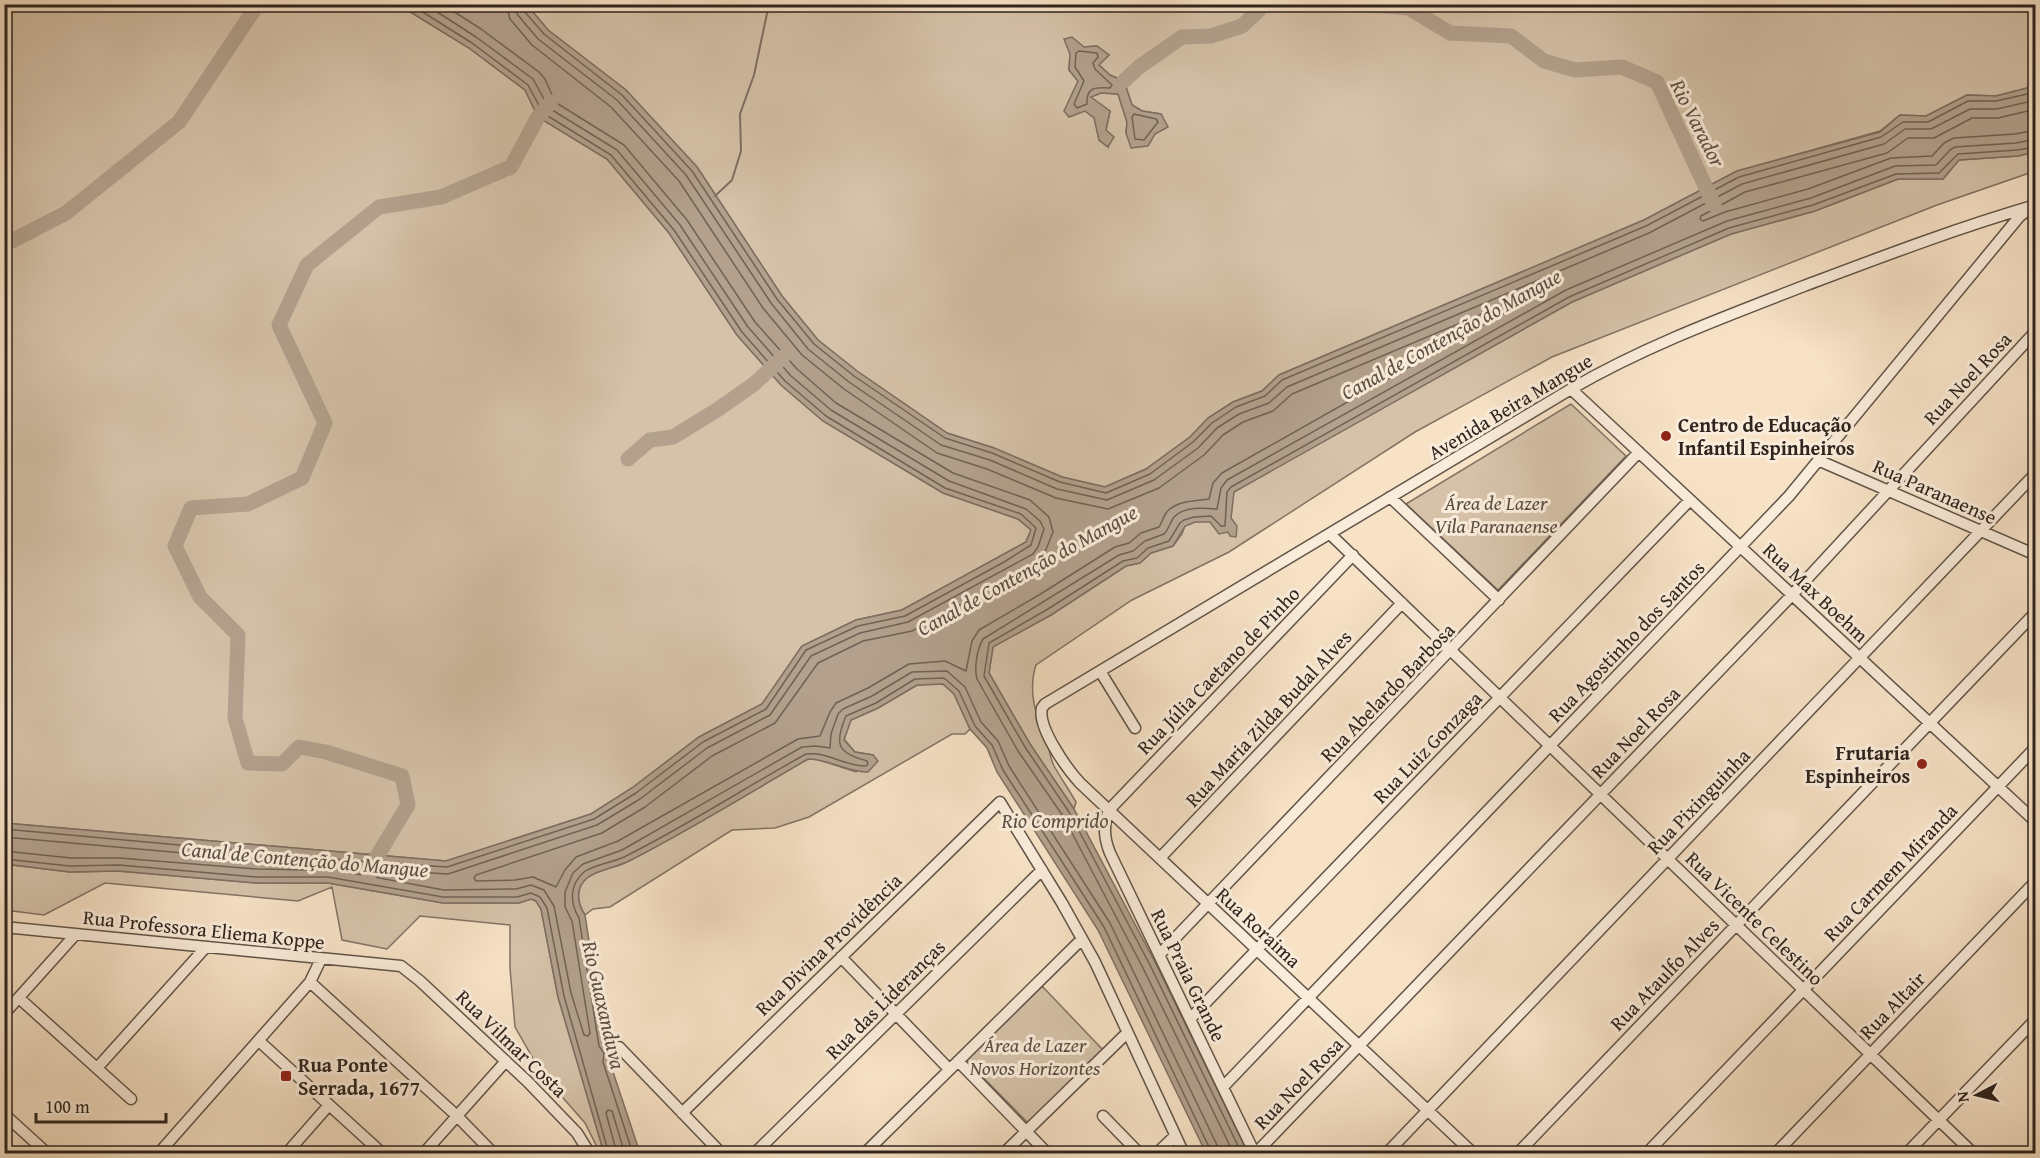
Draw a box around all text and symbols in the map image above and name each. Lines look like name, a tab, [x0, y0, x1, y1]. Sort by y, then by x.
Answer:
water label: Rio Varador	[1662, 73, 1734, 173]
water label: Canal de Contenção do Mangue	[1335, 260, 1567, 408]
street label: Rua Noel Rosa	[1916, 325, 2018, 431]
street label: Avenida Beira Mangue	[1422, 345, 1598, 467]
place label: Centro de Educação Infantil Espinheiros	[1678, 410, 1855, 462]
marker: Centro de Educação Infantil Espinheiros	[1659, 429, 1673, 443]
street label: Rua Paranaense	[1869, 451, 2001, 531]
park label: Área de Lazer Vila Paranaense	[1435, 488, 1557, 540]
water label: Canal de Contenção do Mangue	[911, 496, 1143, 644]
street label: Rua Max Boehm	[1757, 535, 1876, 649]
street label: Rua Agostinho dos Santos	[1541, 554, 1711, 728]
street label: Rua Júlia Caetano de Pinho	[1130, 579, 1306, 761]
street label: Rua Abelardo Barbosa	[1313, 616, 1462, 768]
street label: Rua Maria Zilda Budal Alves	[1178, 623, 1358, 813]
street label: Rua Noel Rosa	[1584, 679, 1687, 785]
street label: Rua Luiz Gonzaga	[1366, 684, 1489, 810]
place label: Frutaria Espinheiros	[1805, 738, 1911, 790]
street label: Rua Pixinguinha	[1640, 741, 1757, 861]
marker: Frutaria Espinheiros	[1915, 757, 1929, 771]
street label: Rua Carmem Miranda	[1816, 796, 1964, 948]
water label: Rio Comprido	[1000, 805, 1109, 836]
water label: Canal de Contenção do Mangue	[180, 833, 430, 885]
street label: Rua Vicente Celestino	[1679, 844, 1831, 992]
street label: Rua Divina Providência	[748, 866, 908, 1022]
street label: Rua Roraima	[1210, 880, 1308, 974]
street label: Rua Professora Eliema Koppe	[82, 902, 326, 956]
street label: Rua Praia Grande	[1144, 904, 1234, 1046]
street label: Rua Ataulfo Alves	[1603, 911, 1725, 1037]
street label: Rua das Lideranças	[819, 932, 952, 1065]
water label: Rio Guaxanduva	[574, 937, 634, 1073]
street label: Rua Altair	[1852, 965, 1932, 1045]
street label: Rua Vilmar Costa	[450, 982, 574, 1104]
park label: Área de Lazer Novos Horizontes	[969, 1030, 1101, 1082]
street label: Rua Noel Rosa	[1247, 1030, 1350, 1136]
place label: Rua Ponte Serrada, 1677	[298, 1050, 420, 1102]
north arrow	[1947, 1065, 2007, 1125]
marker: Rua Ponte Serrada, 1677	[279, 1069, 293, 1083]
scale bar	[36, 1086, 166, 1124]
text: N	[1950, 1090, 1975, 1104]
text: 100 m	[45, 1093, 90, 1120]

